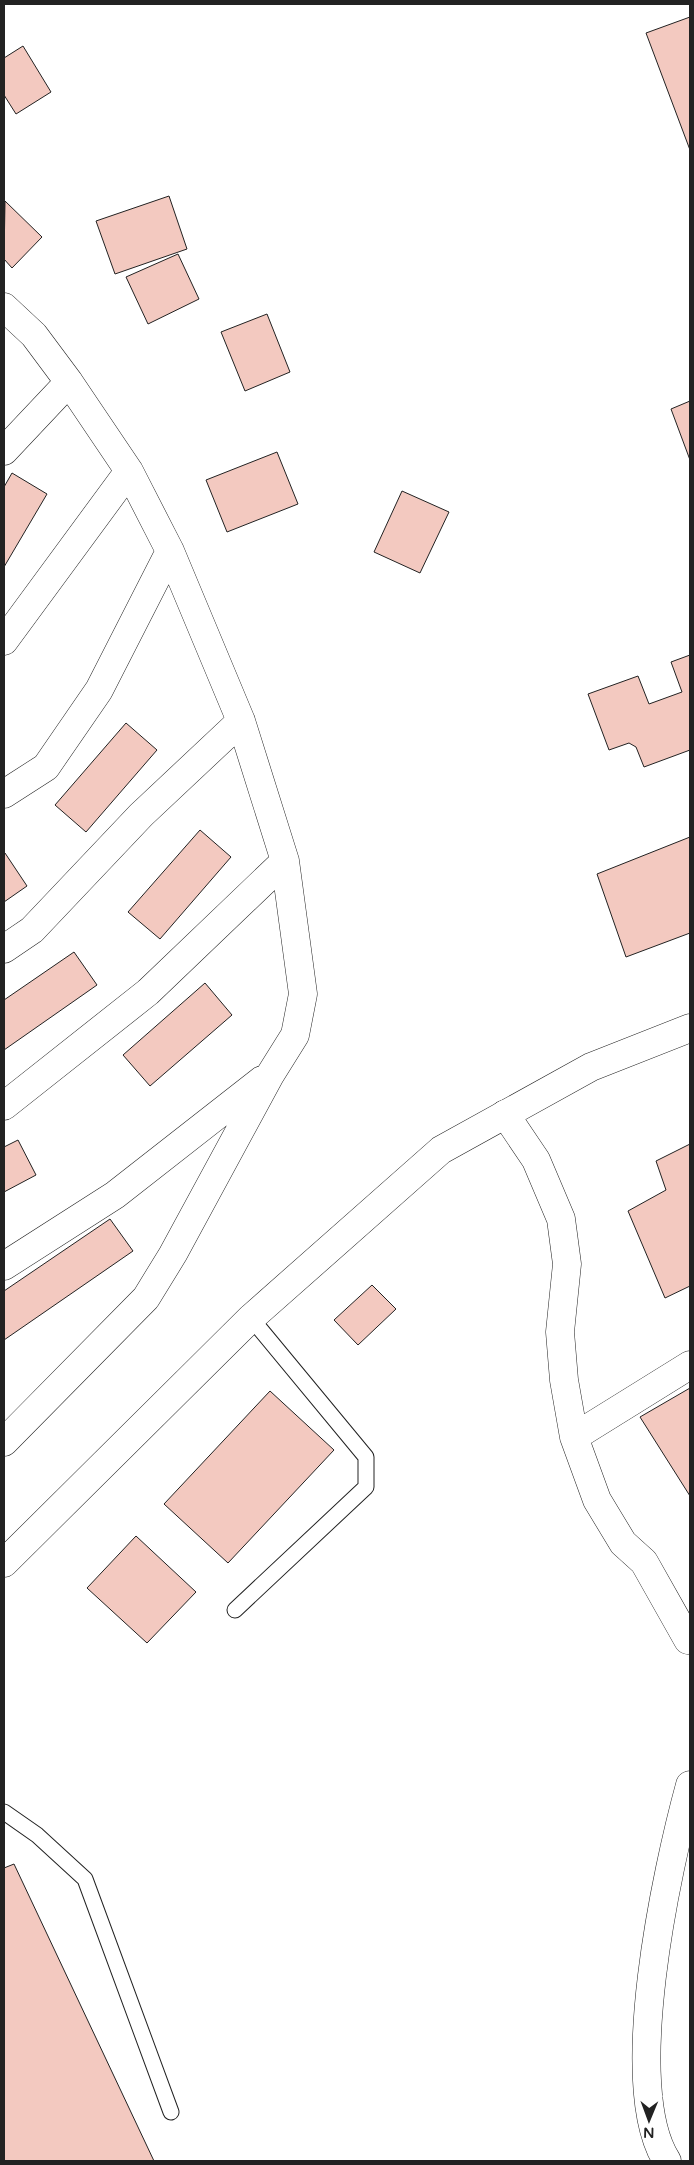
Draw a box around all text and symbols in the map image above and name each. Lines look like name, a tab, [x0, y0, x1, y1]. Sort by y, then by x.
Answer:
north arrow	[624, 2095, 674, 2145]
text: N	[643, 2124, 655, 2141]

